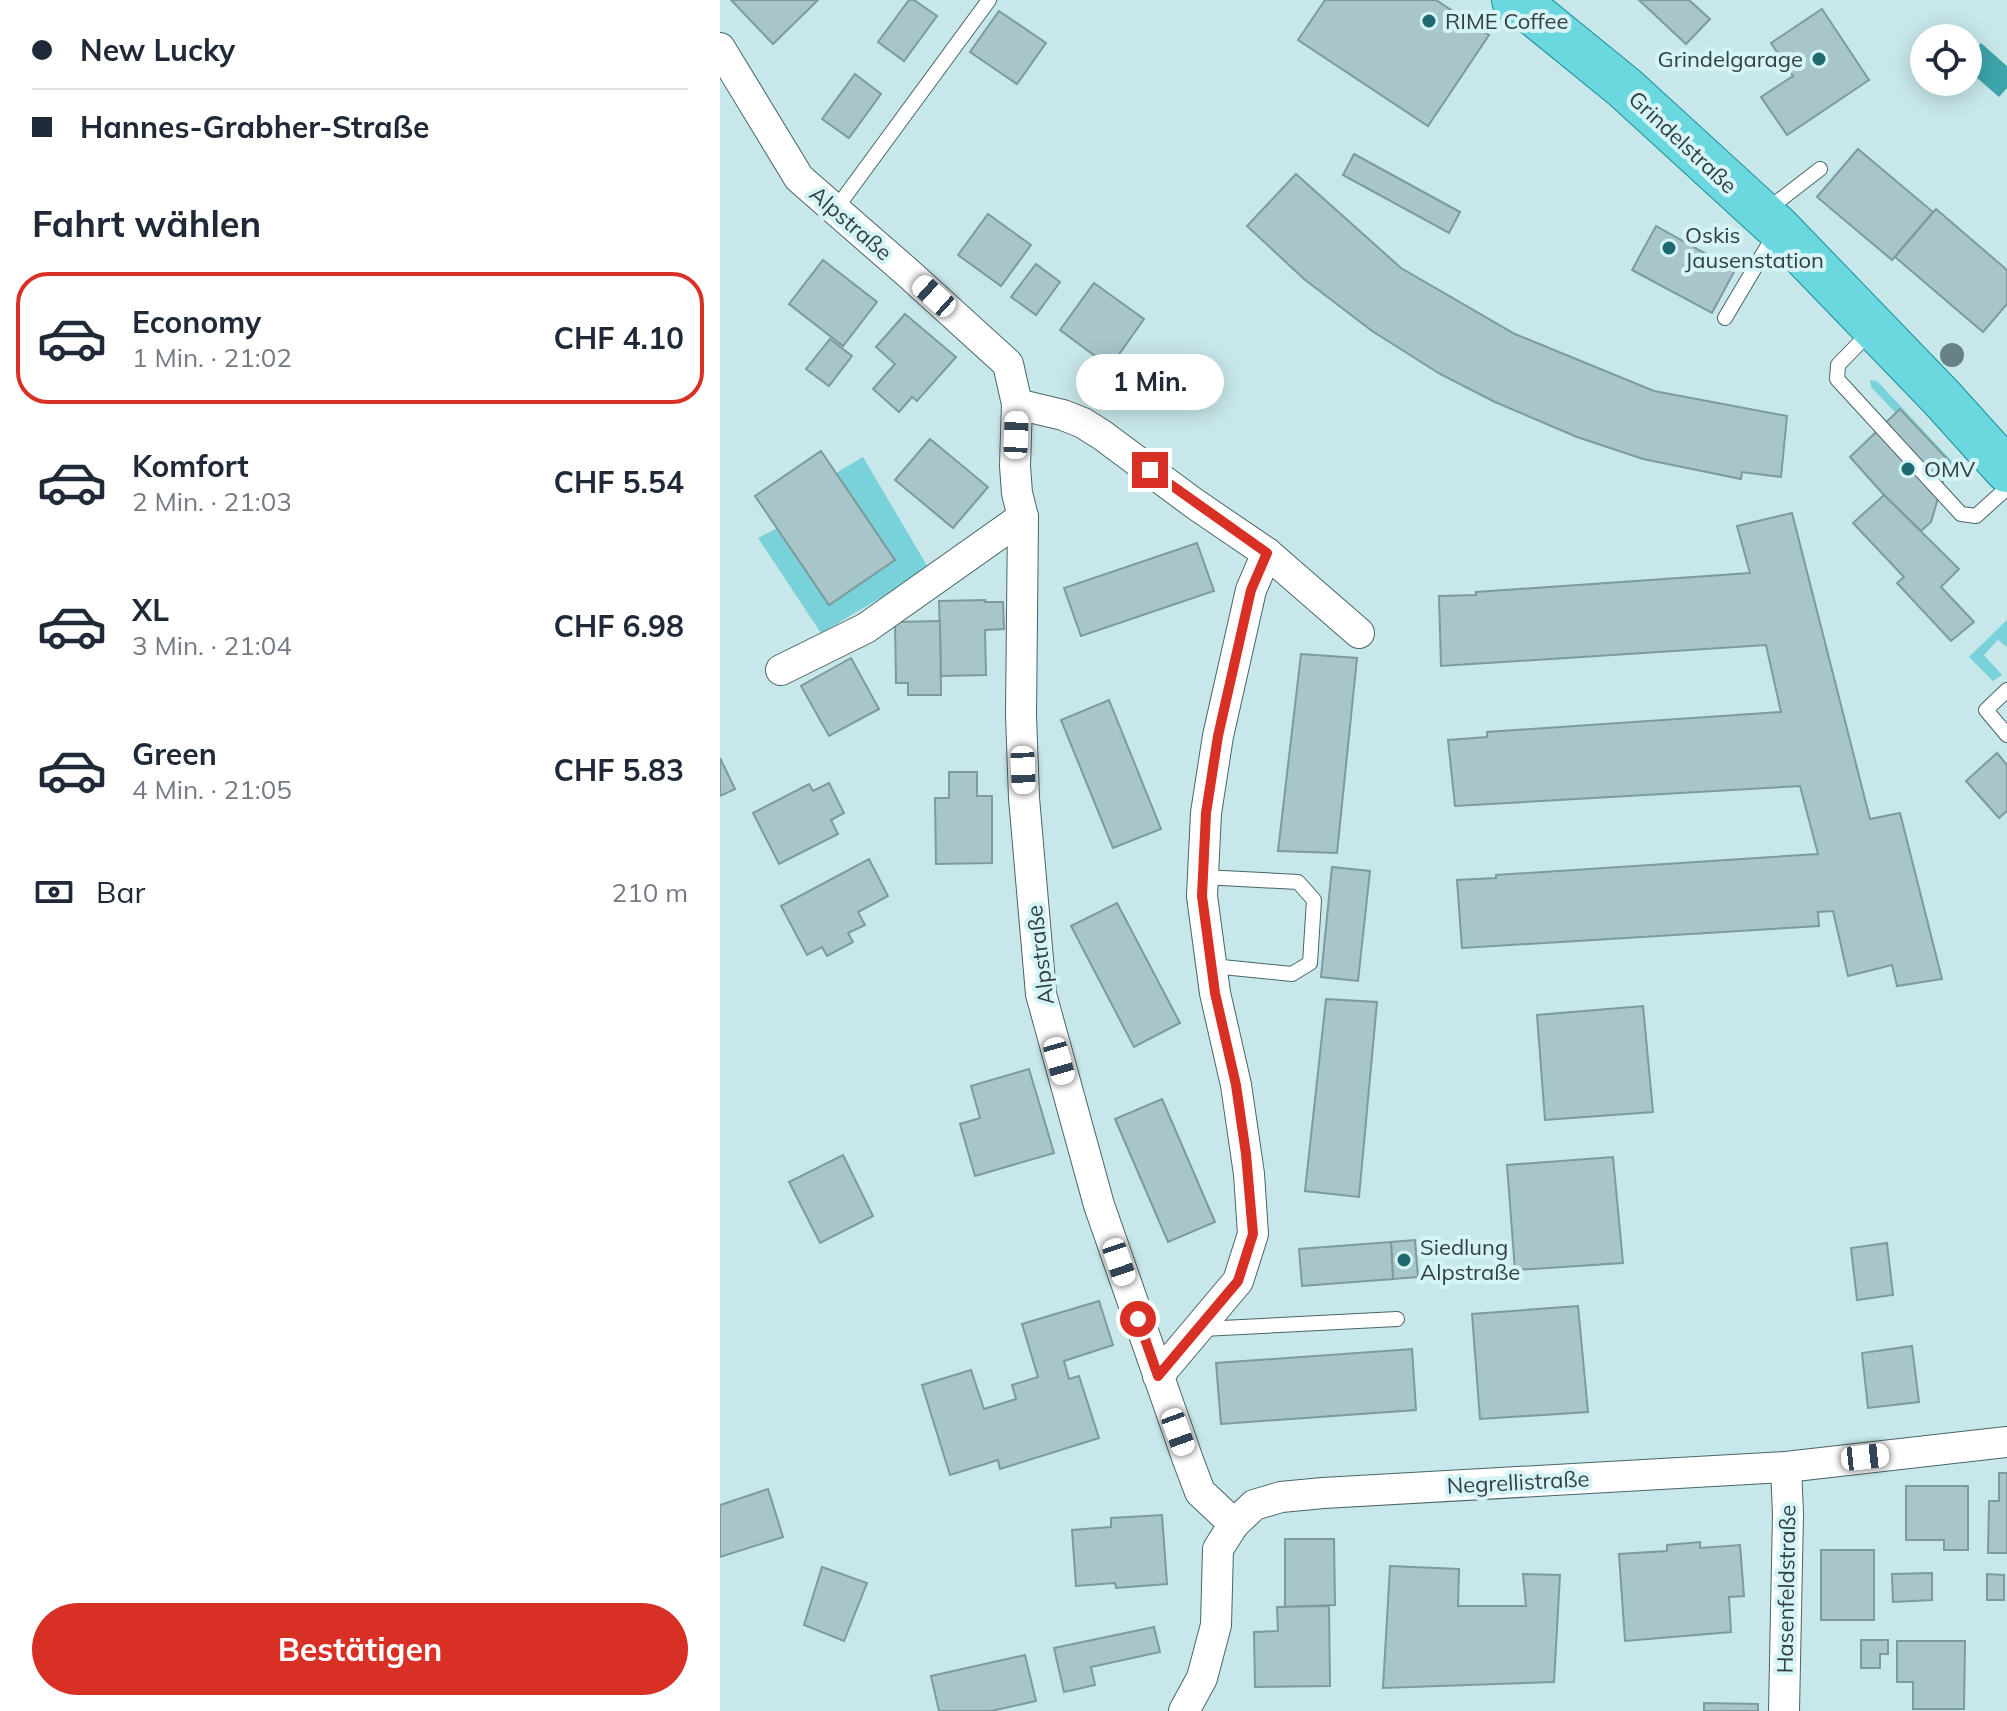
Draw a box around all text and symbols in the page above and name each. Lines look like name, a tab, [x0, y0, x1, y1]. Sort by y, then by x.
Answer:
place label: RIME Coffee	[1445, 7, 1568, 35]
marker: RIME Coffee	[1420, 12, 1438, 30]
map controls	[1910, 24, 1982, 96]
button: locate	[1910, 24, 1982, 96]
text: New Lucky	[80, 31, 235, 69]
place label: Grindelgarage	[1658, 45, 1803, 73]
marker: Grindelgarage	[1810, 50, 1828, 68]
street label: Grindelstraße	[1623, 85, 1743, 199]
text: Hannes-Grabher-Straße	[80, 108, 429, 146]
street label: Alpstraße	[804, 180, 898, 266]
text: Fahrt wählen	[32, 201, 261, 246]
place label: Oskis Jausenstation	[1685, 221, 1824, 274]
marker: Oskis Jausenstation	[1660, 239, 1678, 257]
car	[908, 271, 960, 321]
icon: car	[36, 302, 108, 374]
text: Economy	[132, 303, 261, 341]
text: CHF 4.10	[553, 319, 684, 357]
text: 1 Min. · 21:02	[132, 341, 292, 374]
callout: 1 Min.	[1076, 354, 1224, 410]
text: 1 Min.	[1113, 365, 1187, 398]
car	[1003, 411, 1029, 459]
icon: car	[36, 446, 108, 518]
text: Komfort	[132, 447, 249, 485]
route end	[1132, 452, 1168, 488]
place label: OMV	[1924, 455, 1976, 483]
marker: OMV	[1899, 460, 1917, 478]
text: CHF 5.54	[553, 463, 684, 501]
text: 2 Min. · 21:03	[132, 485, 292, 518]
icon: car	[36, 590, 108, 662]
text: XL	[132, 591, 169, 629]
text: CHF 6.98	[553, 607, 684, 645]
text: 3 Min. · 21:04	[132, 629, 292, 662]
icon: car	[36, 734, 108, 806]
text: Green	[132, 735, 217, 773]
car	[1010, 746, 1036, 794]
text: CHF 5.83	[553, 751, 684, 789]
text: 4 Min. · 21:05	[132, 773, 292, 806]
icon: cash	[32, 870, 76, 914]
text: Bar	[96, 873, 145, 911]
text: 210 m	[612, 876, 688, 909]
street label: Alpstraße	[1020, 904, 1060, 1006]
car	[1041, 1035, 1077, 1087]
place label: Siedlung Alpstraße	[1420, 1233, 1520, 1286]
car	[1100, 1235, 1138, 1289]
marker: Siedlung Alpstraße	[1395, 1251, 1413, 1269]
route start	[1120, 1301, 1156, 1337]
car	[1159, 1405, 1197, 1459]
car	[1840, 1443, 1890, 1471]
street label: Negrellistraße	[1446, 1464, 1590, 1500]
street label: Hasenfeldstraße	[1771, 1504, 1801, 1674]
button: Bestätigen	[32, 1603, 688, 1695]

